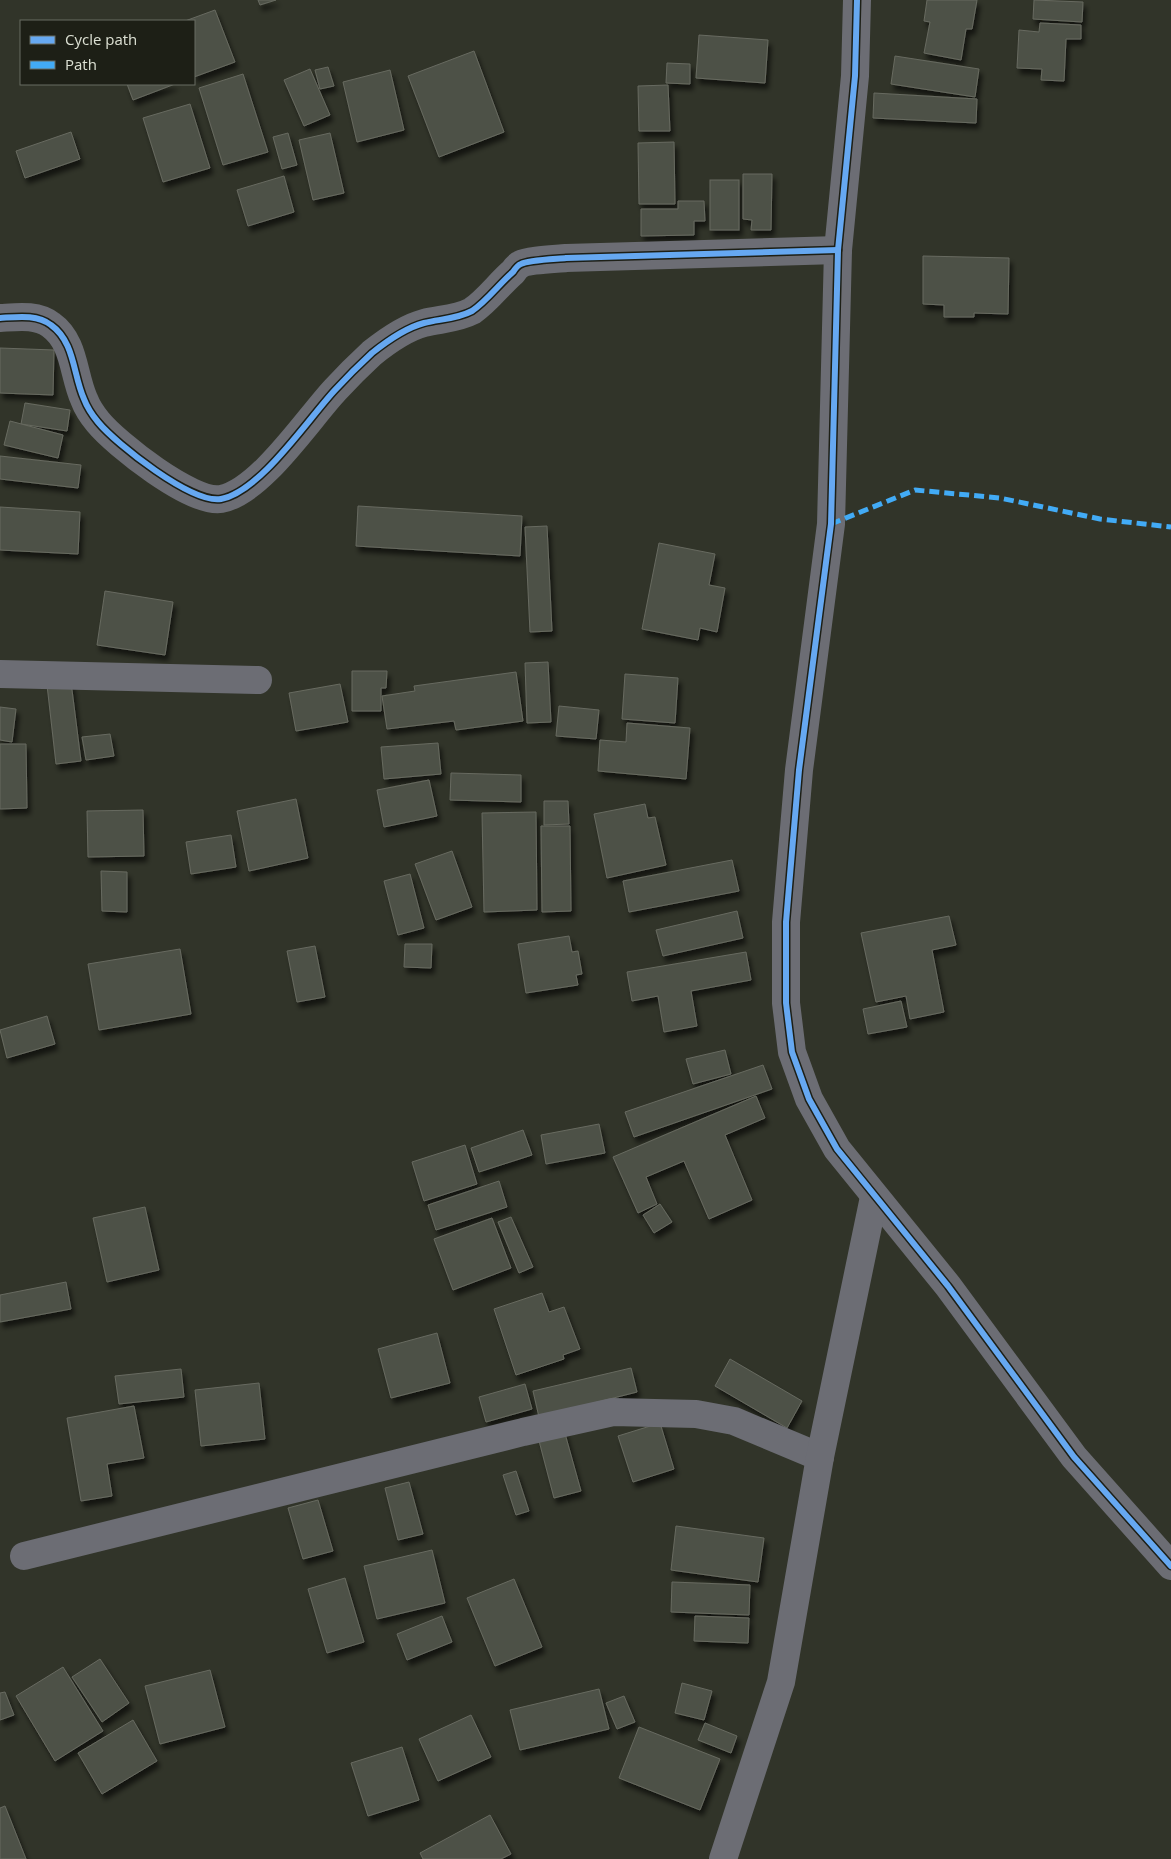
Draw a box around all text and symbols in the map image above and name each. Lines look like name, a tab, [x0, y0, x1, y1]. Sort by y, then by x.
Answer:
legend	[20, 20, 195, 85]
text: Cycle path	[65, 29, 137, 49]
text: Path	[65, 54, 97, 74]

